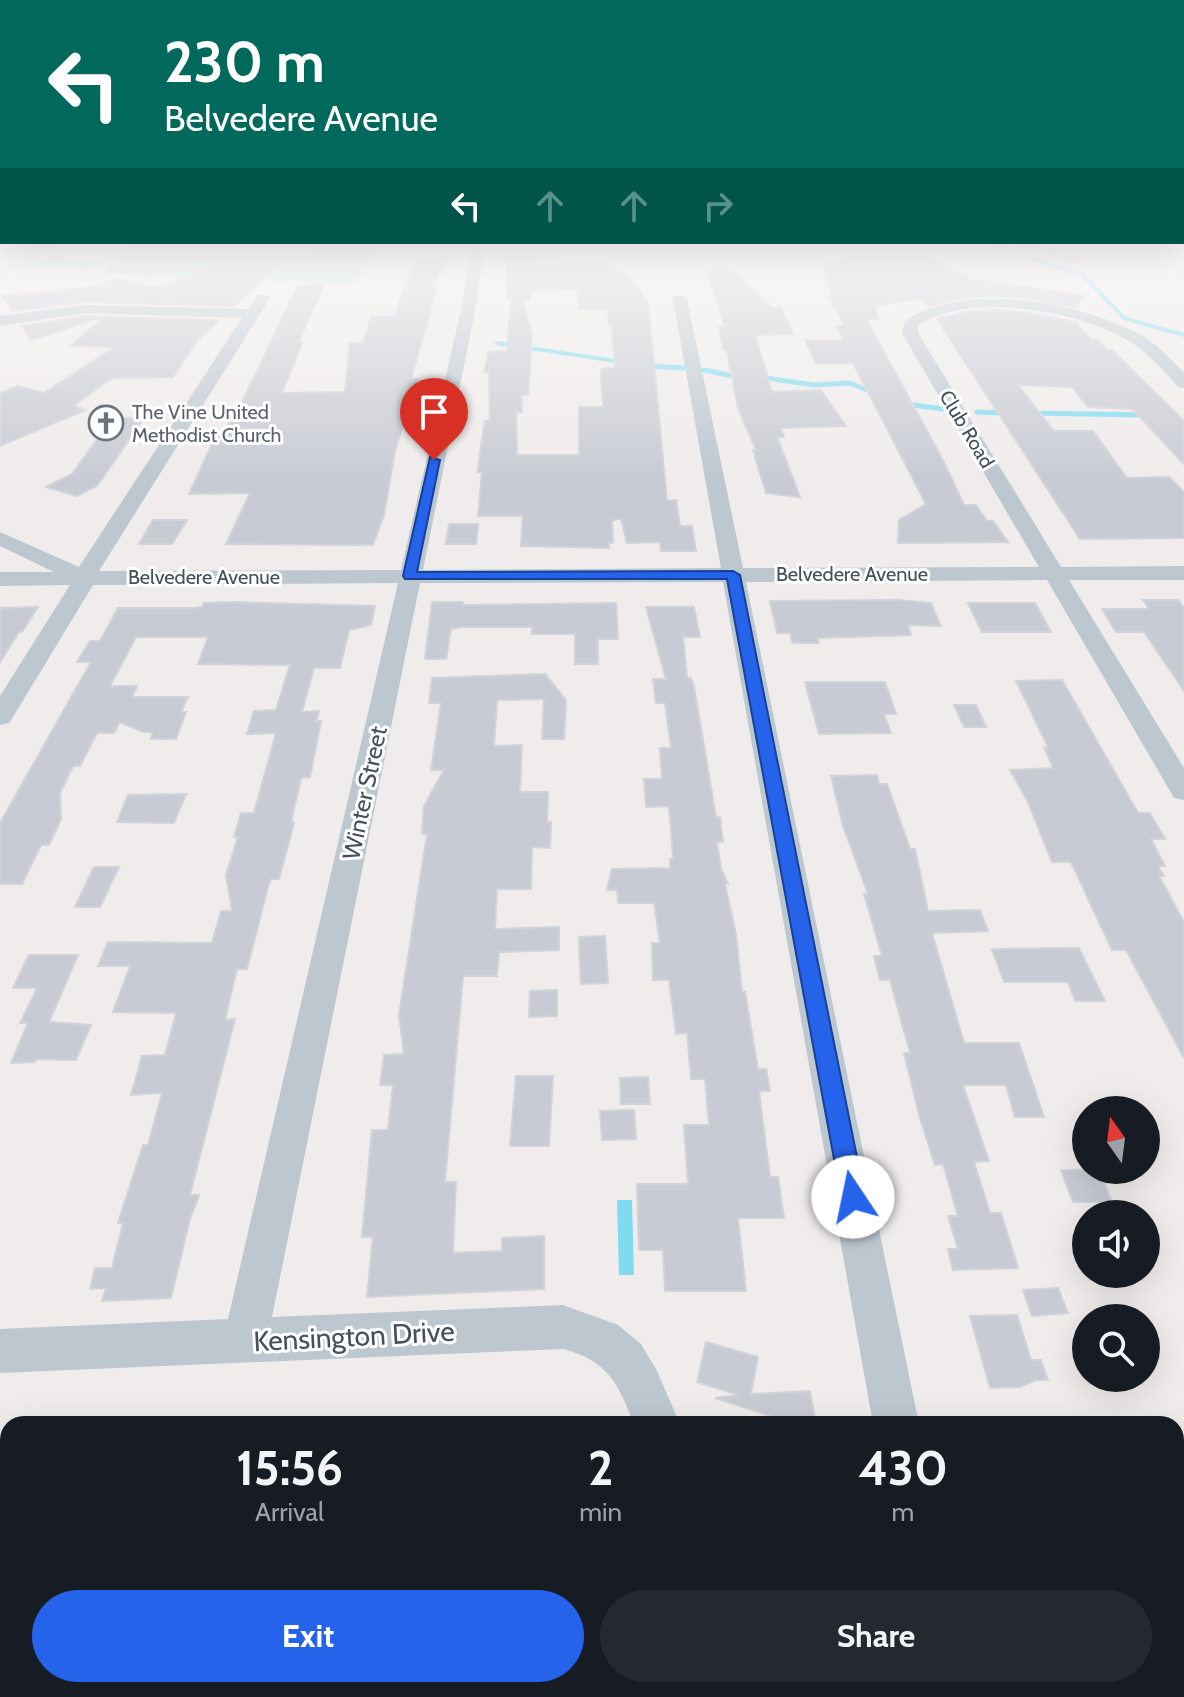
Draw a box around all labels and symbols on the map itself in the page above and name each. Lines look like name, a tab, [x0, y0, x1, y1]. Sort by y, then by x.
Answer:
pin	[400, 378, 468, 460]
street label: Club Road	[934, 386, 1000, 472]
place label: The Vine United Methodist Church	[132, 400, 281, 447]
church icon: The Vine United Methodist Church	[87, 404, 125, 442]
street label: Belvedere Avenue	[776, 562, 928, 586]
street label: Belvedere Avenue	[128, 565, 280, 589]
street label: Winter Street	[336, 723, 393, 862]
north arrow	[1072, 1096, 1160, 1184]
position arrow	[811, 1155, 895, 1239]
street label: Kensington Drive	[252, 1314, 456, 1358]

